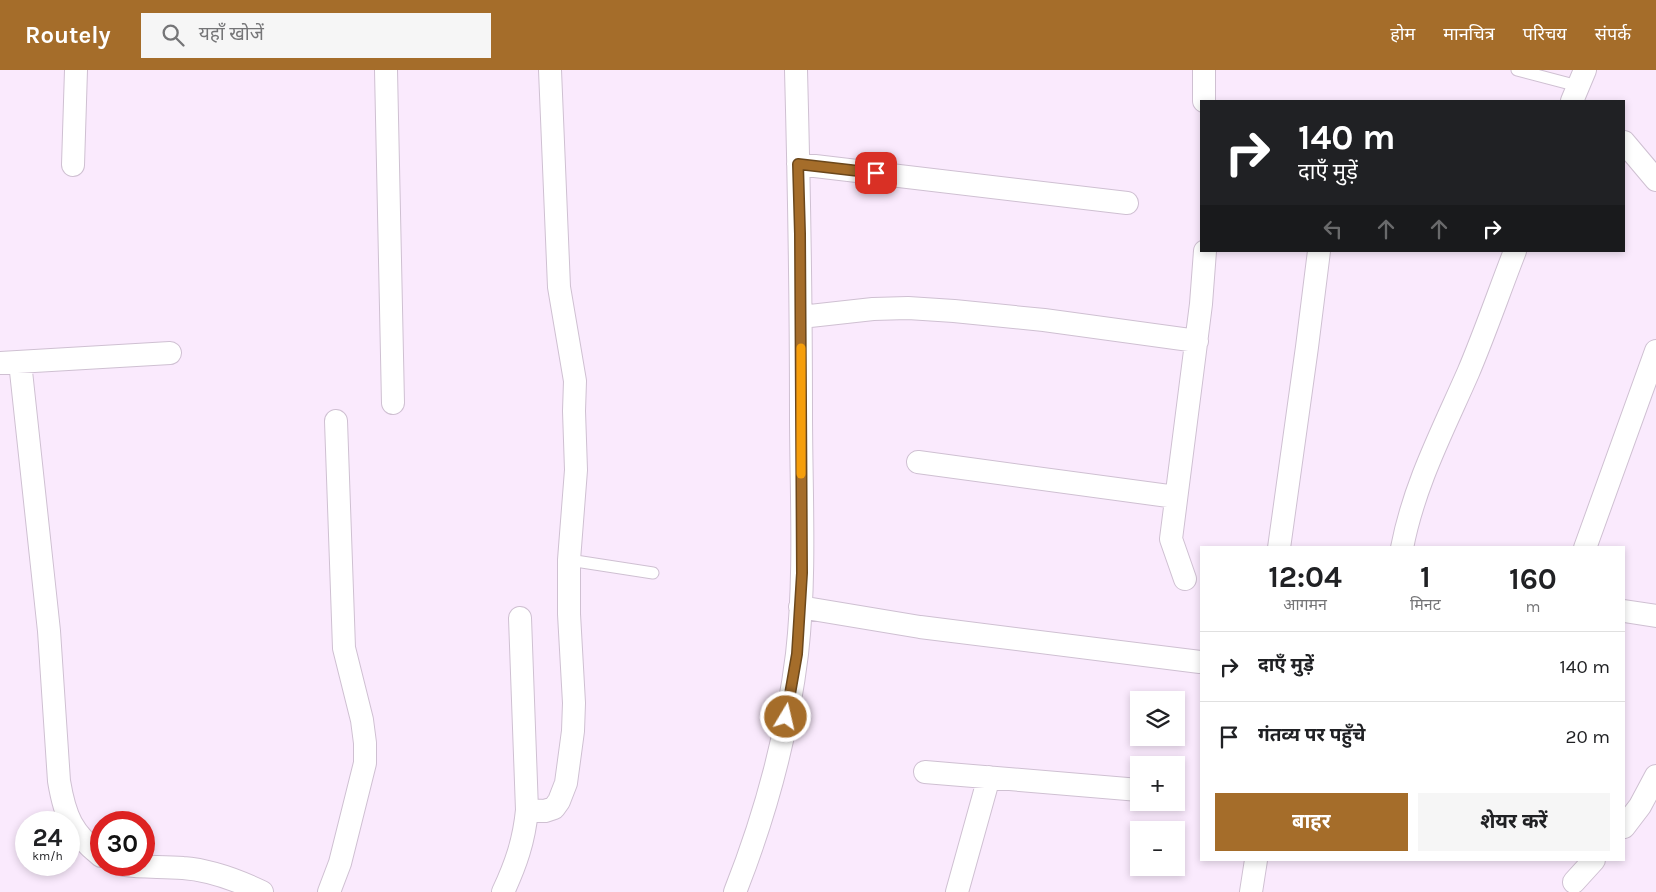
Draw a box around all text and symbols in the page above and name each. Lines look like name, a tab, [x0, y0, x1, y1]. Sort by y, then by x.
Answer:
search box	[141, 13, 491, 58]
text: Routely	[25, 21, 111, 49]
icon: search	[159, 21, 187, 49]
text: यहाँ खोजें	[199, 23, 264, 45]
text: होम	[1390, 23, 1415, 45]
text: मानचित्र	[1443, 23, 1495, 45]
text: परिचय	[1523, 23, 1567, 45]
text: संपर्क	[1595, 23, 1631, 45]
text: 140 m	[1298, 117, 1396, 158]
icon: right	[1215, 120, 1280, 185]
pin	[855, 152, 897, 194]
icon: arrive	[862, 159, 890, 187]
text: दाएँ मुड़ें	[1298, 159, 1358, 185]
icon: left	[1319, 215, 1347, 243]
icon: ahead	[1372, 215, 1400, 243]
icon: ahead	[1425, 215, 1453, 243]
icon: right	[1478, 215, 1506, 243]
text: 12:04	[1268, 559, 1342, 595]
text: 1	[1420, 559, 1431, 595]
text: 160	[1509, 561, 1557, 597]
text: आगमन	[1283, 595, 1327, 614]
text: मिनट	[1410, 595, 1441, 614]
text: m	[1525, 597, 1540, 616]
icon: right	[1215, 653, 1243, 681]
text: दाएँ मुड़ें	[1258, 654, 1314, 676]
text: 140 m	[1560, 656, 1610, 678]
position arrow	[759, 690, 811, 742]
map controls	[1130, 691, 1185, 876]
button: layers	[1130, 691, 1185, 746]
icon: arrive	[1215, 723, 1243, 751]
text: गंतव्य पर पहुँचे	[1258, 724, 1365, 746]
text: 20 m	[1565, 726, 1610, 748]
button: +	[1130, 756, 1185, 811]
button: बाहर	[1215, 793, 1408, 851]
button: शेयर करें	[1418, 793, 1610, 851]
speed limit sign: 30	[90, 811, 155, 876]
button: −	[1130, 821, 1185, 876]
text: 24	[32, 823, 63, 852]
text: km/h	[32, 849, 63, 863]

